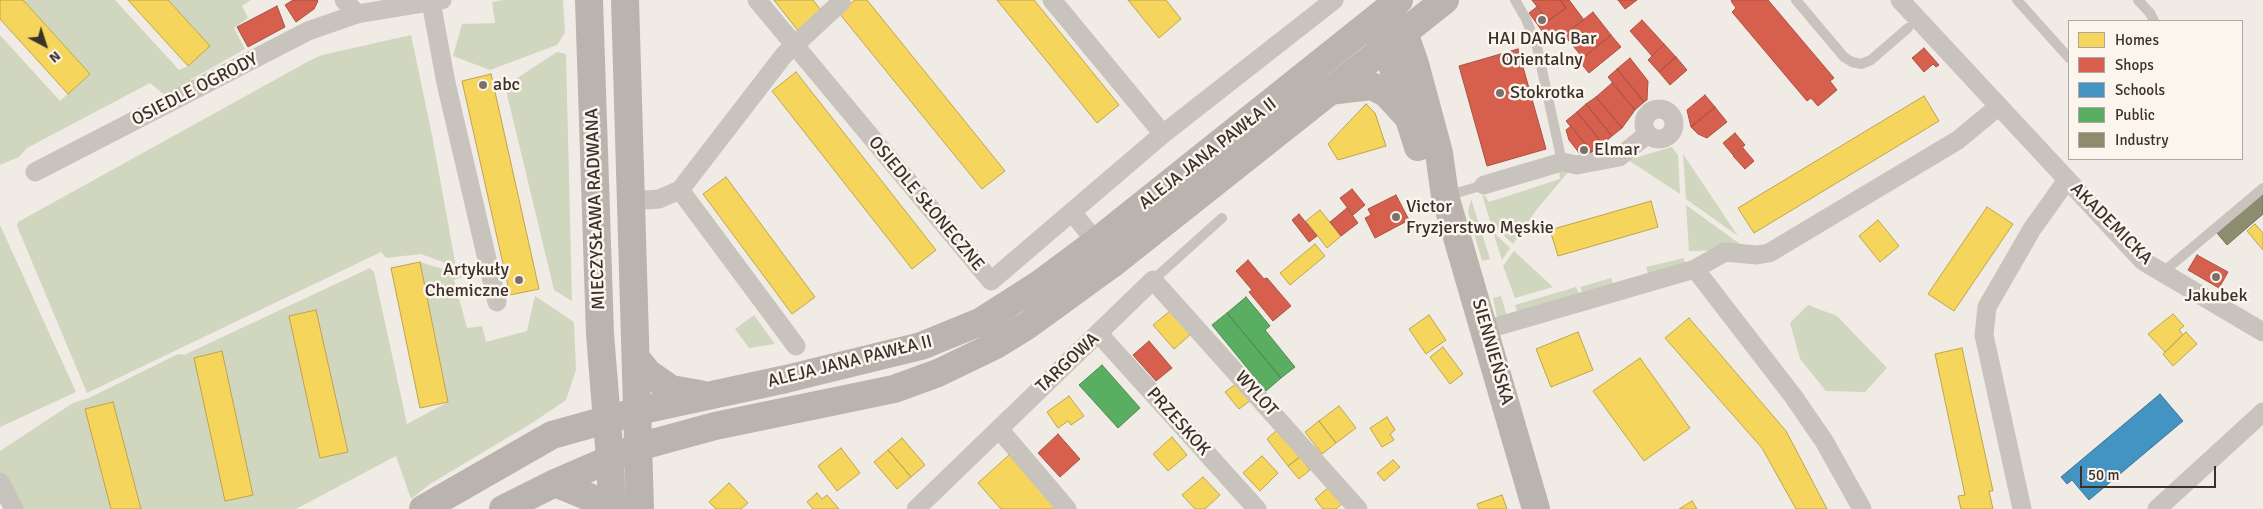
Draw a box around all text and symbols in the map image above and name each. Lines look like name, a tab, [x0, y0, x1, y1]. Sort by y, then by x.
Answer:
marker: HAI DANG Bar Orientalny	[1536, 14, 1548, 26]
north arrow	[20, 20, 70, 70]
legend	[2068, 20, 2243, 160]
place label: HAI DANG Bar Orientalny	[1487, 28, 1597, 70]
text: Homes	[2115, 31, 2159, 49]
text: N	[46, 47, 64, 67]
street label: OSIEDLE OGRODY	[128, 49, 262, 131]
text: Shops	[2115, 56, 2154, 74]
place label: abc	[493, 74, 520, 96]
marker: abc	[477, 79, 489, 91]
text: Schools	[2115, 81, 2165, 99]
place label: Stokrotka	[1510, 82, 1584, 104]
marker: Stokrotka	[1494, 87, 1506, 99]
street label: ALEJA JANA PAWŁA II	[1135, 94, 1281, 214]
text: Public	[2115, 106, 2155, 124]
street label: MIECZYSŁAWA RADWANA	[582, 108, 610, 310]
text: Industry	[2115, 131, 2168, 149]
street label: OSIEDLE SŁONECZNE	[863, 132, 989, 276]
place label: Elmar	[1594, 139, 1640, 161]
marker: Elmar	[1578, 144, 1590, 156]
street label: AKADEMICKA	[2066, 179, 2156, 269]
place label: Victor Fryzjerstwo Męskie	[1406, 196, 1554, 238]
marker: Victor Fryzjerstwo Męskie	[1390, 211, 1402, 223]
place label: Artykuły Chemiczne	[425, 259, 509, 302]
marker: Jakubek	[2210, 271, 2222, 283]
marker: Artykuły Chemiczne	[513, 274, 525, 286]
place label: Jakubek	[2185, 285, 2247, 307]
street label: SIENNIEŃSKA	[1467, 296, 1517, 408]
street label: TARGOWA	[1032, 328, 1104, 398]
street label: ALEJA JANA PAWŁA II	[765, 331, 935, 393]
street label: WYLOT	[1230, 367, 1282, 421]
street label: PRZESKOK	[1142, 383, 1214, 461]
scale bar	[2083, 456, 2219, 488]
text: 50 m	[2088, 466, 2119, 484]

